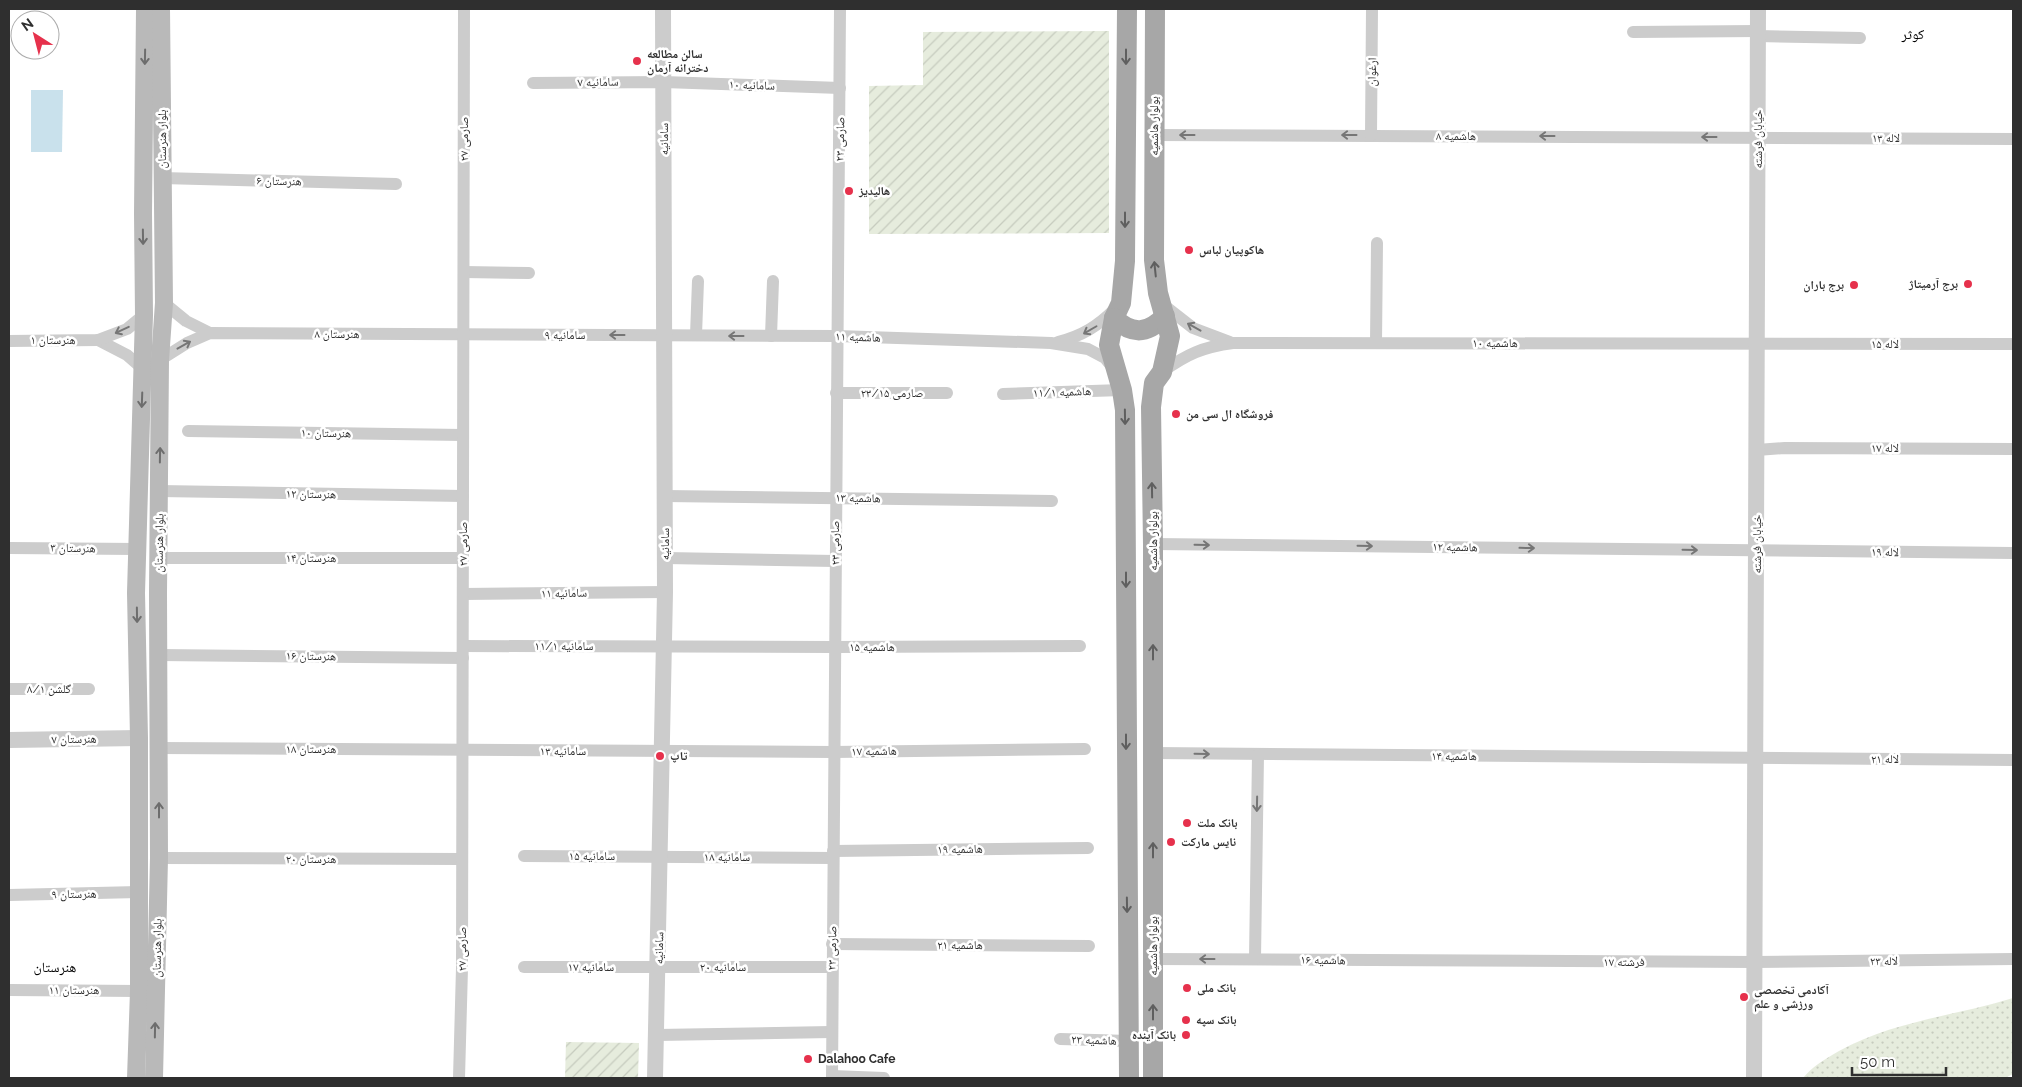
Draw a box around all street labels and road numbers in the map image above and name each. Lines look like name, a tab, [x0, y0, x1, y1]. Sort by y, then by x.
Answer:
street label: ارغوان	[1365, 57, 1379, 87]
street label: سامانیه ۷	[577, 75, 619, 90]
street label: سامانیه ۱۰	[729, 77, 775, 93]
street label: بولوار هاشمیه	[1147, 96, 1161, 156]
street label: بلوار هنرستان	[155, 109, 169, 169]
street label: خیابان فرشته	[1751, 109, 1765, 168]
street label: صارمی ۲۷	[457, 117, 471, 161]
street label: صارمی ۲۳	[833, 117, 847, 161]
street label: سامانیه	[657, 123, 671, 155]
street label: هاشمیه ۸	[1436, 129, 1476, 143]
street label: لاله ۱۳	[1872, 131, 1900, 145]
street label: هنرستان ۶	[256, 174, 302, 188]
street label: هنرستان ۸	[314, 327, 360, 341]
street label: سامانیه ۹	[545, 328, 586, 342]
street label: هاشمیه ۱۱	[835, 329, 881, 345]
street label: هنرستان ۱	[30, 333, 76, 347]
street label: هاشمیه ۱۰	[1472, 336, 1518, 350]
street label: لاله ۱۵	[1871, 337, 1899, 351]
street label: هاشمیه ۱۱/۱	[1033, 384, 1091, 400]
street label: صارمی ۲۳/۱۵	[861, 386, 923, 400]
street label: هنرستان ۱۰	[301, 426, 351, 440]
street label: لاله ۱۷	[1871, 441, 1899, 455]
street label: هنرستان ۱۲	[286, 487, 336, 501]
street label: هاشمیه ۱۳	[835, 491, 881, 506]
street label: بولوار هاشمیه	[1146, 511, 1160, 571]
street label: بلوار هنرستان	[151, 513, 167, 573]
street label: خیابان فرشته	[1750, 514, 1764, 573]
street label: صارمی ۲۳	[828, 521, 842, 565]
street label: صارمی ۲۷	[456, 522, 470, 566]
street label: سامانیه	[658, 528, 672, 560]
street label: هاشمیه ۱۲	[1432, 540, 1478, 555]
street label: هنرستان ۳	[50, 541, 96, 555]
street label: لاله ۱۹	[1871, 545, 1899, 559]
street label: هنرستان ۱۴	[286, 551, 336, 565]
street label: سامانیه ۱۱	[541, 586, 587, 601]
street label: سامانیه ۱۱/۱	[535, 639, 594, 653]
street label: هاشمیه ۱۵	[849, 640, 895, 654]
street label: هنرستان ۱۶	[286, 649, 336, 663]
street label: گلشن ۸/۱	[27, 682, 71, 696]
street label: هنرستان ۷	[51, 732, 97, 746]
street label: هنرستان ۱۸	[286, 742, 336, 756]
street label: سامانیه ۱۳	[540, 744, 586, 758]
street label: هاشمیه ۱۷	[851, 744, 897, 759]
street label: هاشمیه ۱۴	[1431, 749, 1477, 763]
street label: لاله ۲۱	[1871, 752, 1899, 766]
street label: هاشمیه ۱۹	[937, 842, 983, 857]
street label: سامانیه ۱۵	[569, 849, 615, 863]
street label: سامانیه ۱۸	[704, 850, 750, 864]
street label: هنرستان ۲۰	[286, 852, 336, 866]
street label: هنرستان ۹	[51, 887, 97, 901]
street label: بولوار هاشمیه	[1146, 916, 1160, 976]
street label: بلوار هنرستان	[149, 918, 165, 978]
street label: صارمی ۲۳	[825, 926, 839, 970]
street label: صارمی ۲۷	[455, 927, 469, 971]
street label: سامانیه	[652, 932, 666, 964]
street label: هاشمیه ۲۱	[937, 938, 983, 952]
street label: هاشمیه ۱۶	[1300, 953, 1346, 968]
street label: لاله ۲۳	[1870, 954, 1898, 968]
street label: فرشته ۱۷	[1603, 955, 1645, 969]
street label: سامانیه ۱۷	[568, 960, 614, 974]
street label: سامانیه ۲۰	[700, 960, 746, 974]
street label: هنرستان ۱۱	[49, 983, 99, 997]
street label: هاشمیه ۲۳	[1071, 1032, 1117, 1048]

